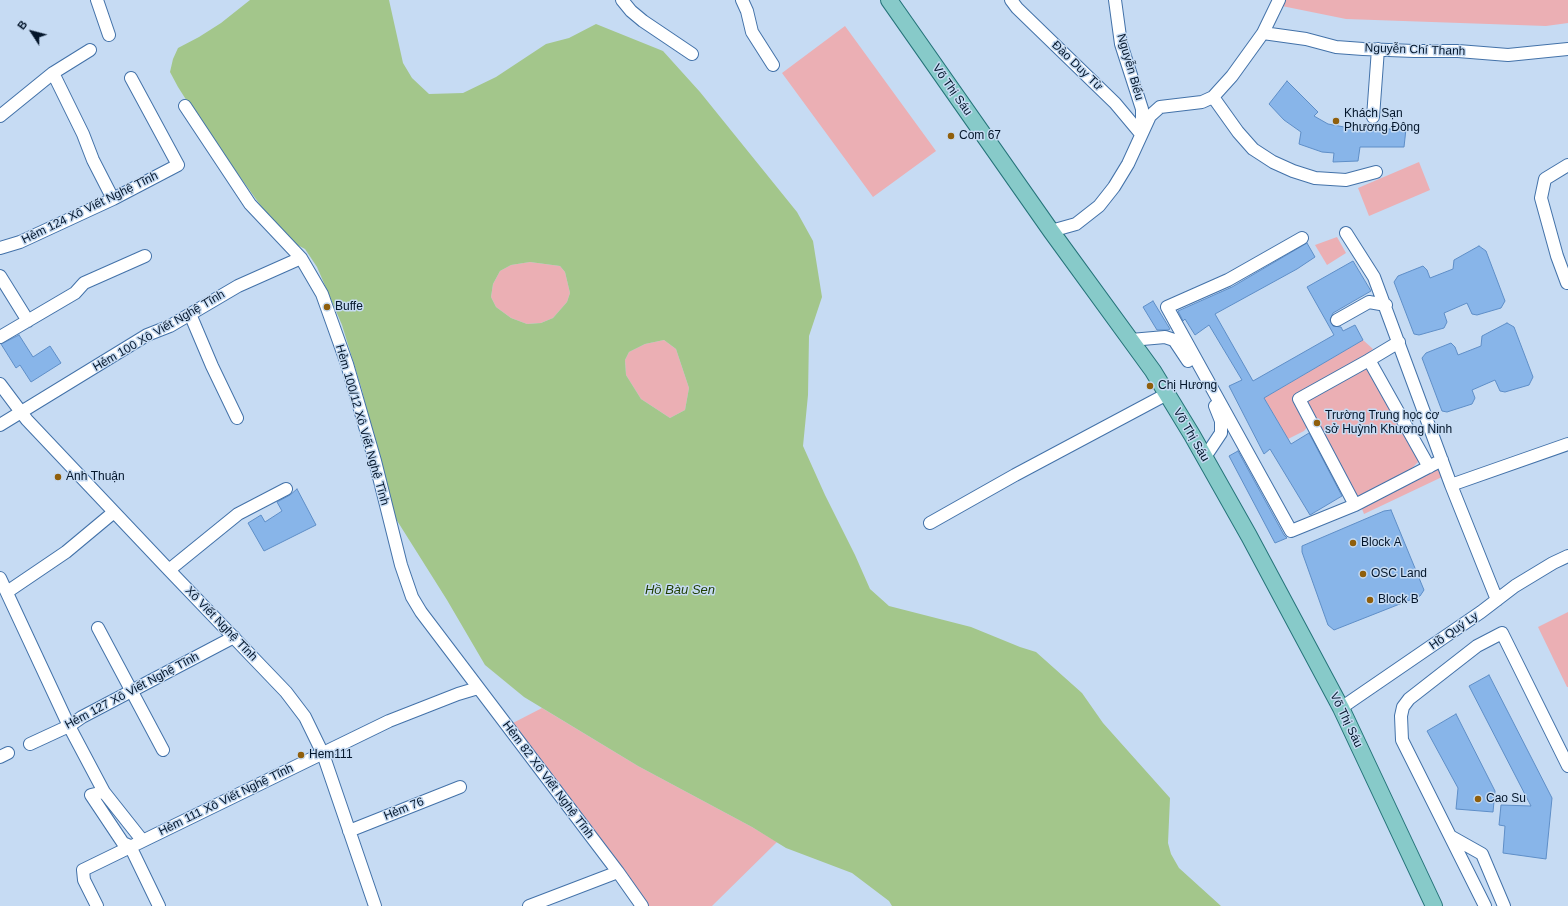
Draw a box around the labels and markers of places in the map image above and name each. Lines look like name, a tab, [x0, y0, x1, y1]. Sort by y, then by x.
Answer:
place label: Khách Sạn Phương Đông	[1344, 107, 1420, 135]
marker: Khách Sạn Phương Đông	[1331, 116, 1341, 126]
place label: Com 67	[959, 129, 1001, 143]
marker: Com 67	[946, 131, 956, 141]
place label: Buffe	[335, 300, 363, 314]
marker: Buffe	[322, 302, 332, 312]
place label: Chị Hương	[1158, 379, 1217, 393]
marker: Chị Hương	[1145, 381, 1155, 391]
place label: Trường Trung học cơ sở Huỳnh Khương Ninh	[1325, 409, 1452, 437]
marker: Trường Trung học cơ sở Huỳnh Khương Ninh	[1312, 418, 1322, 428]
place label: Anh Thuận	[66, 470, 125, 484]
marker: Anh Thuận	[53, 472, 63, 482]
place label: Block A	[1361, 536, 1402, 550]
marker: Block A	[1348, 538, 1358, 548]
place label: OSC Land	[1371, 567, 1427, 581]
marker: OSC Land	[1358, 569, 1368, 579]
place label: Block B	[1378, 593, 1419, 607]
marker: Block B	[1365, 595, 1375, 605]
place label: Hem111	[309, 748, 353, 762]
marker: Hem111	[296, 750, 306, 760]
place label: Cao Su	[1486, 792, 1526, 806]
marker: Cao Su	[1473, 794, 1483, 804]

